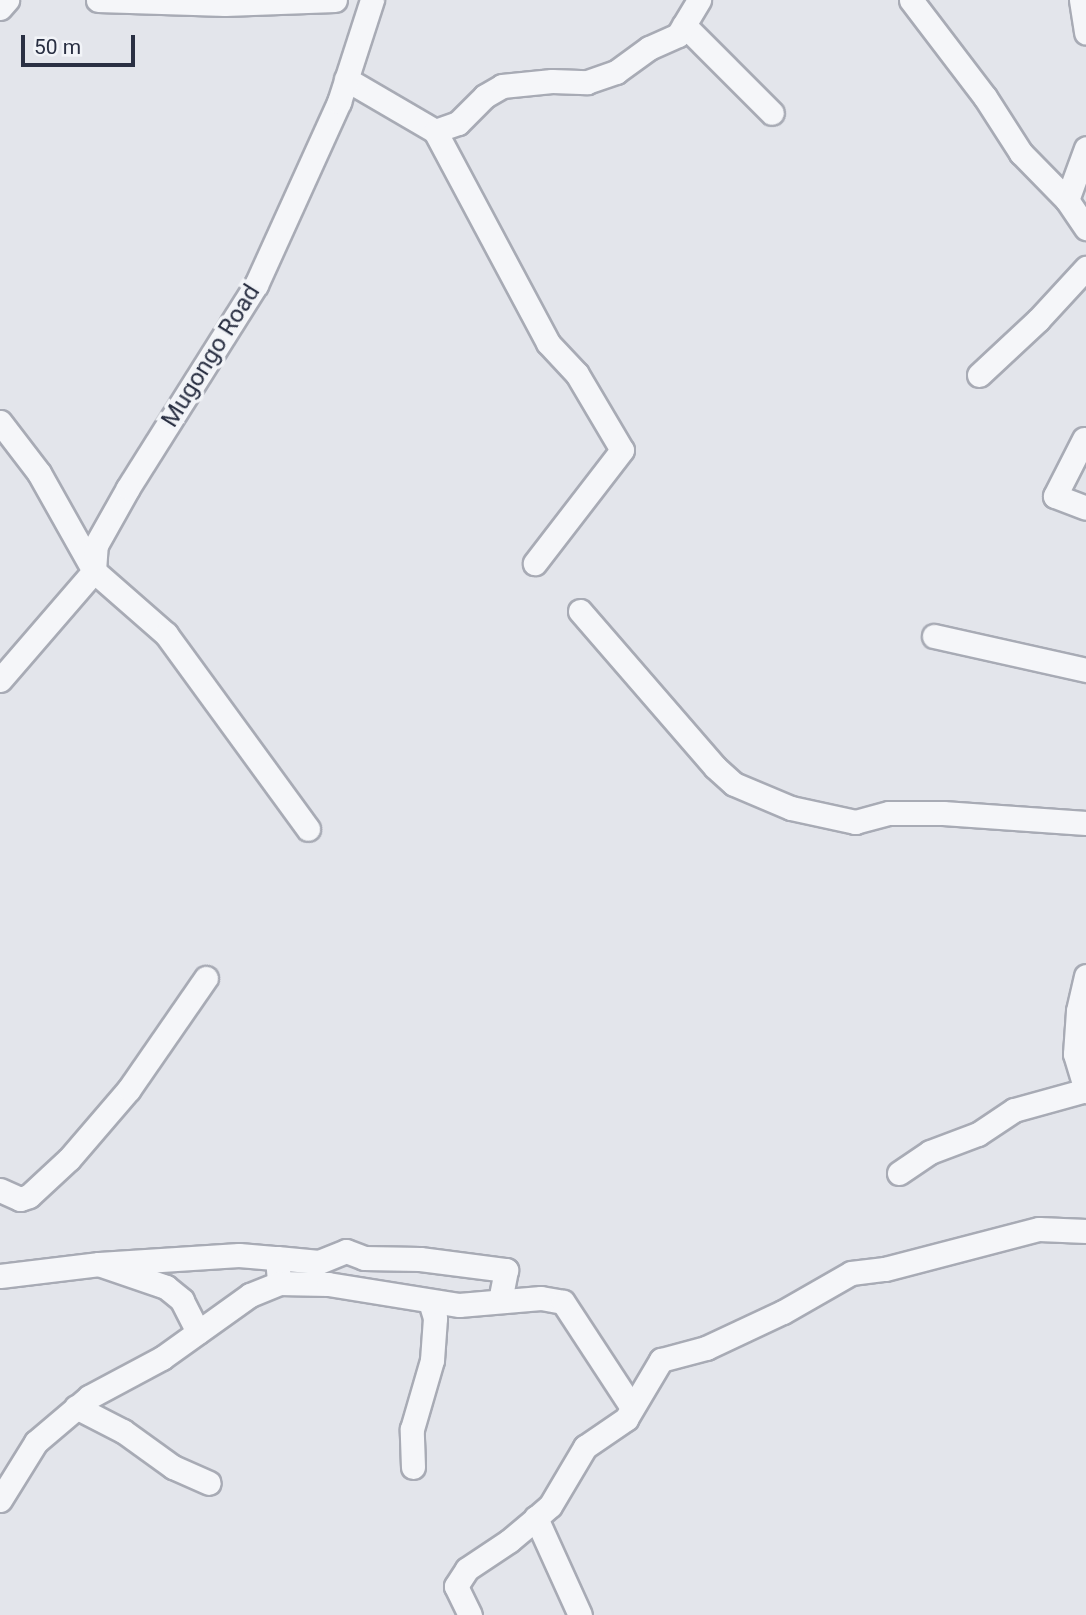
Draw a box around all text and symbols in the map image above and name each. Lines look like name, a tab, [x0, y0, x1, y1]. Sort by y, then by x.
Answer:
scale bar	[24, 21, 138, 65]
text: 50 m	[34, 35, 81, 59]
street label: Mugongo Road	[156, 279, 266, 433]

